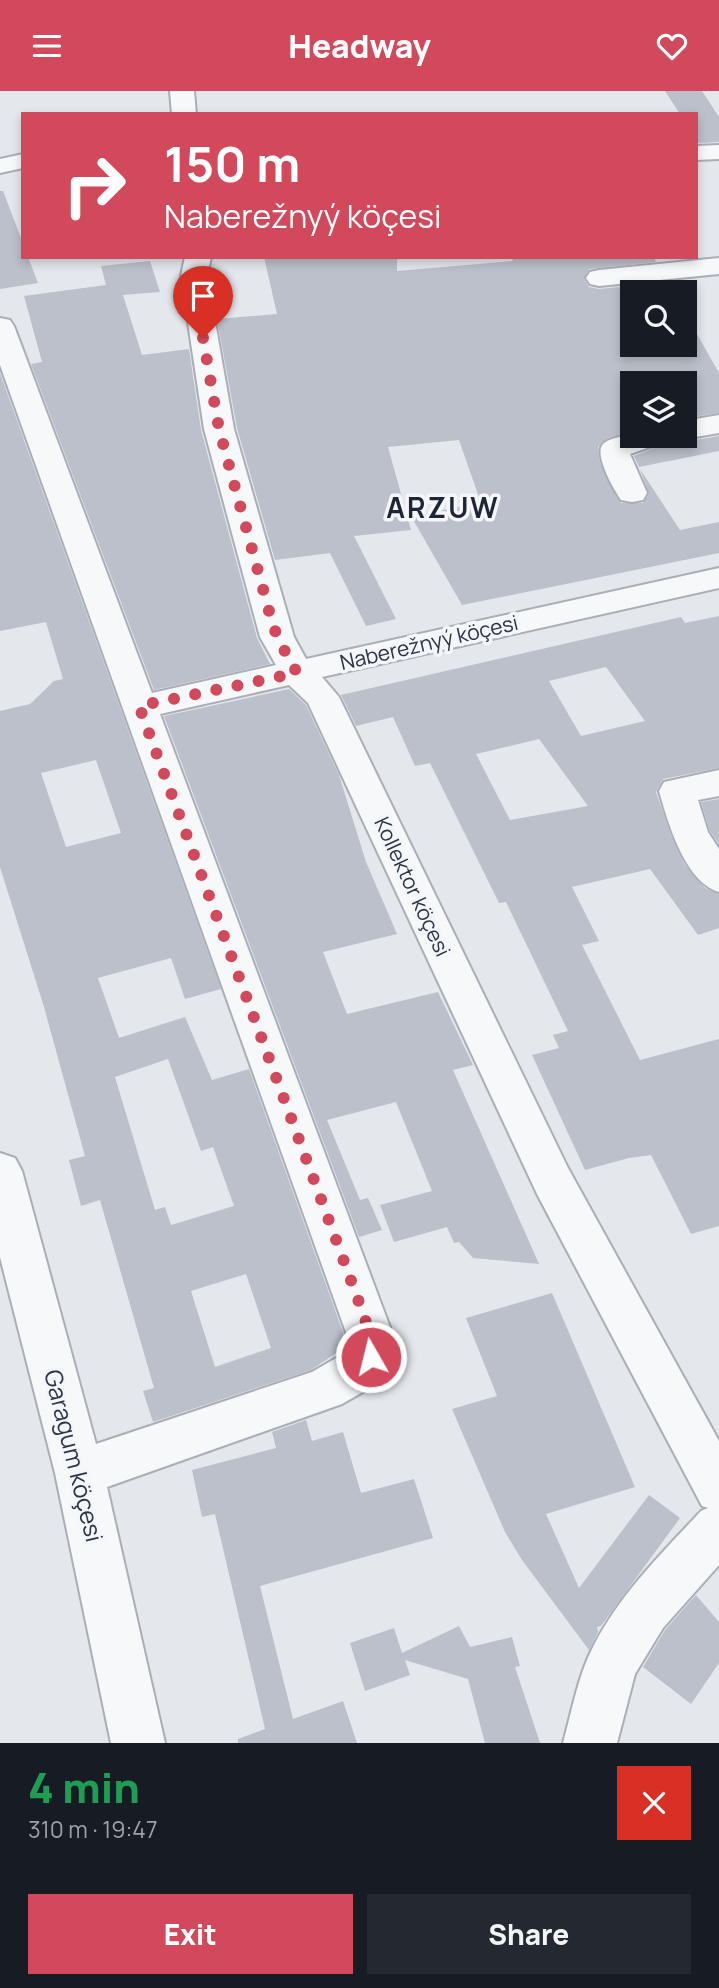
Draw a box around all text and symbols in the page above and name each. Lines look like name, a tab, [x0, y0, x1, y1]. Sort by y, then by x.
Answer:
text: Headway	[288, 24, 431, 68]
icon: menu	[28, 27, 66, 65]
icon: heart	[653, 27, 691, 65]
text: 150 m	[164, 130, 300, 197]
icon: right	[49, 140, 140, 231]
text: Naberežnyý köçesi	[164, 194, 441, 238]
pin	[173, 266, 233, 338]
icon: arrive	[184, 277, 222, 315]
map controls	[620, 280, 697, 448]
button: search	[620, 280, 697, 357]
button: layers	[620, 371, 697, 448]
district label: ARZUW	[386, 488, 500, 526]
street label: Naberežnyý köçesi	[337, 608, 521, 676]
street label: Kollektor köçesi	[368, 812, 457, 961]
position arrow	[334, 1320, 408, 1394]
street label: Garagum köçesi	[37, 1366, 112, 1545]
text: 4 min	[28, 1758, 140, 1816]
button: close	[617, 1766, 691, 1840]
text: 310 m · 19:47	[28, 1813, 157, 1845]
button: Exit	[28, 1894, 353, 1974]
button: Share	[367, 1894, 691, 1974]

